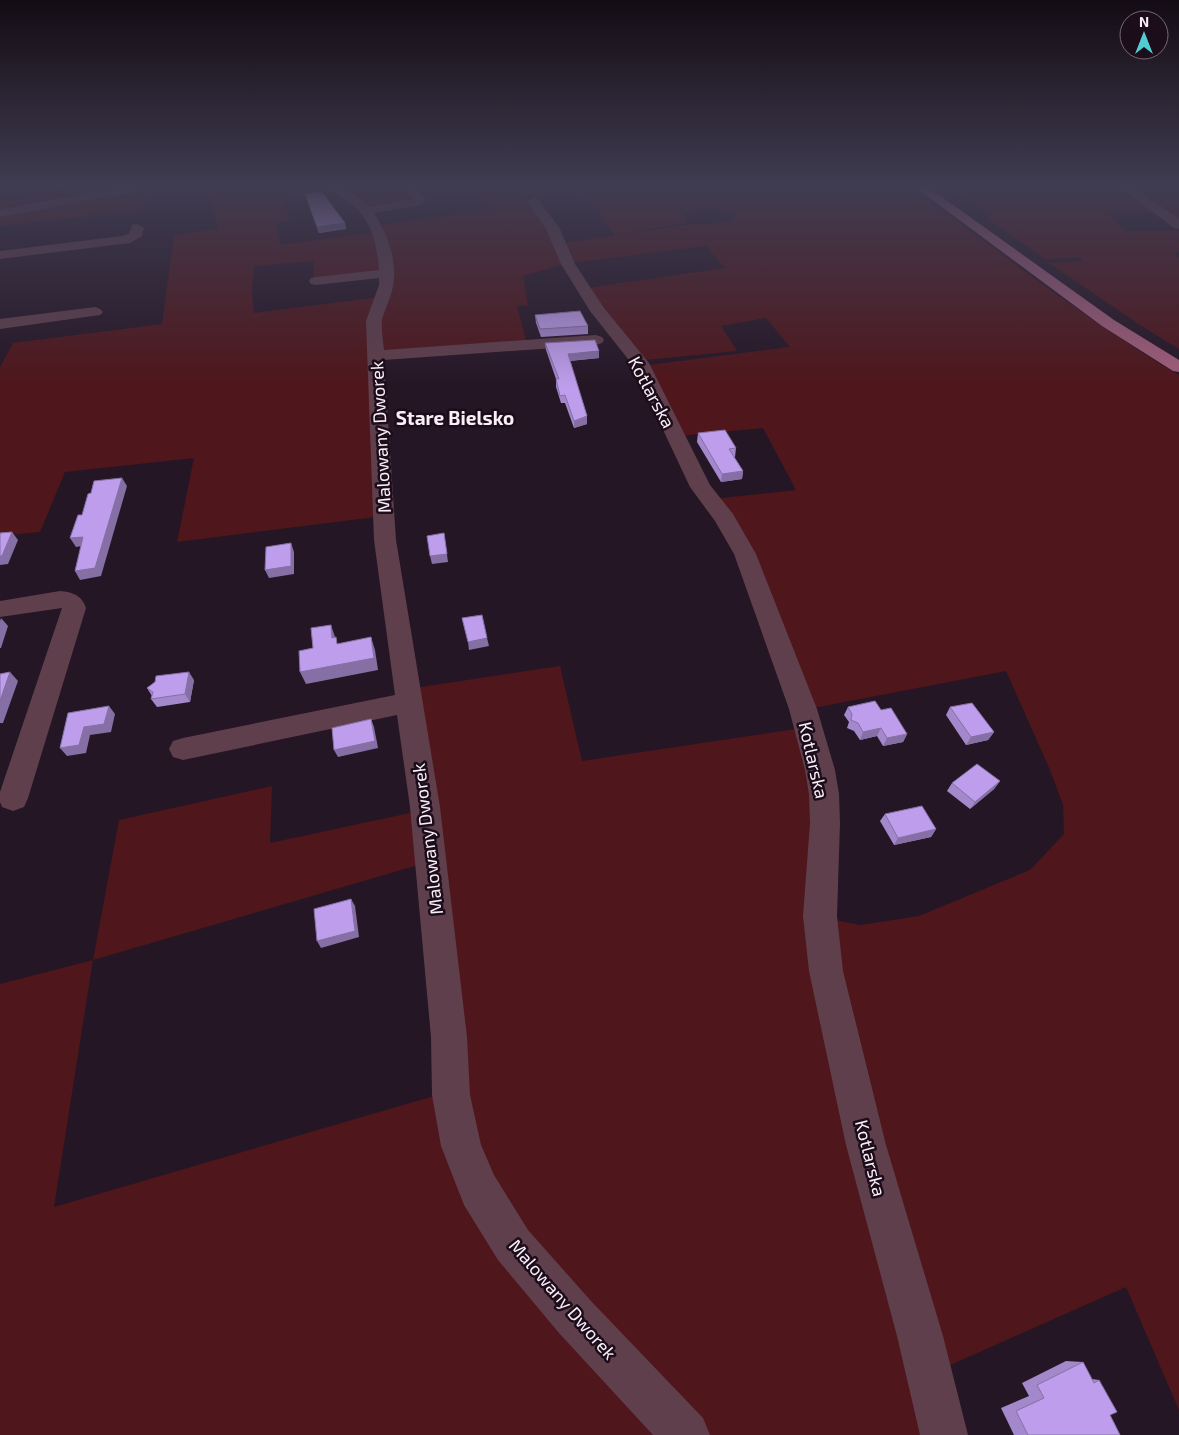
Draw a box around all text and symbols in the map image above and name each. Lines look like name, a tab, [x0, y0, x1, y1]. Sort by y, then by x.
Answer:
north arrow	[1119, 10, 1169, 60]
text: N	[1139, 13, 1149, 30]
street label: Kotlarska	[624, 352, 680, 432]
street label: Malowany Dworek	[365, 360, 395, 514]
district label: Stare Bielsko	[396, 406, 514, 429]
street label: Kotlarska	[794, 719, 834, 801]
street label: Malowany Dworek	[407, 762, 447, 916]
street label: Kotlarska	[851, 1117, 891, 1199]
street label: Malowany Dworek	[505, 1234, 621, 1364]

